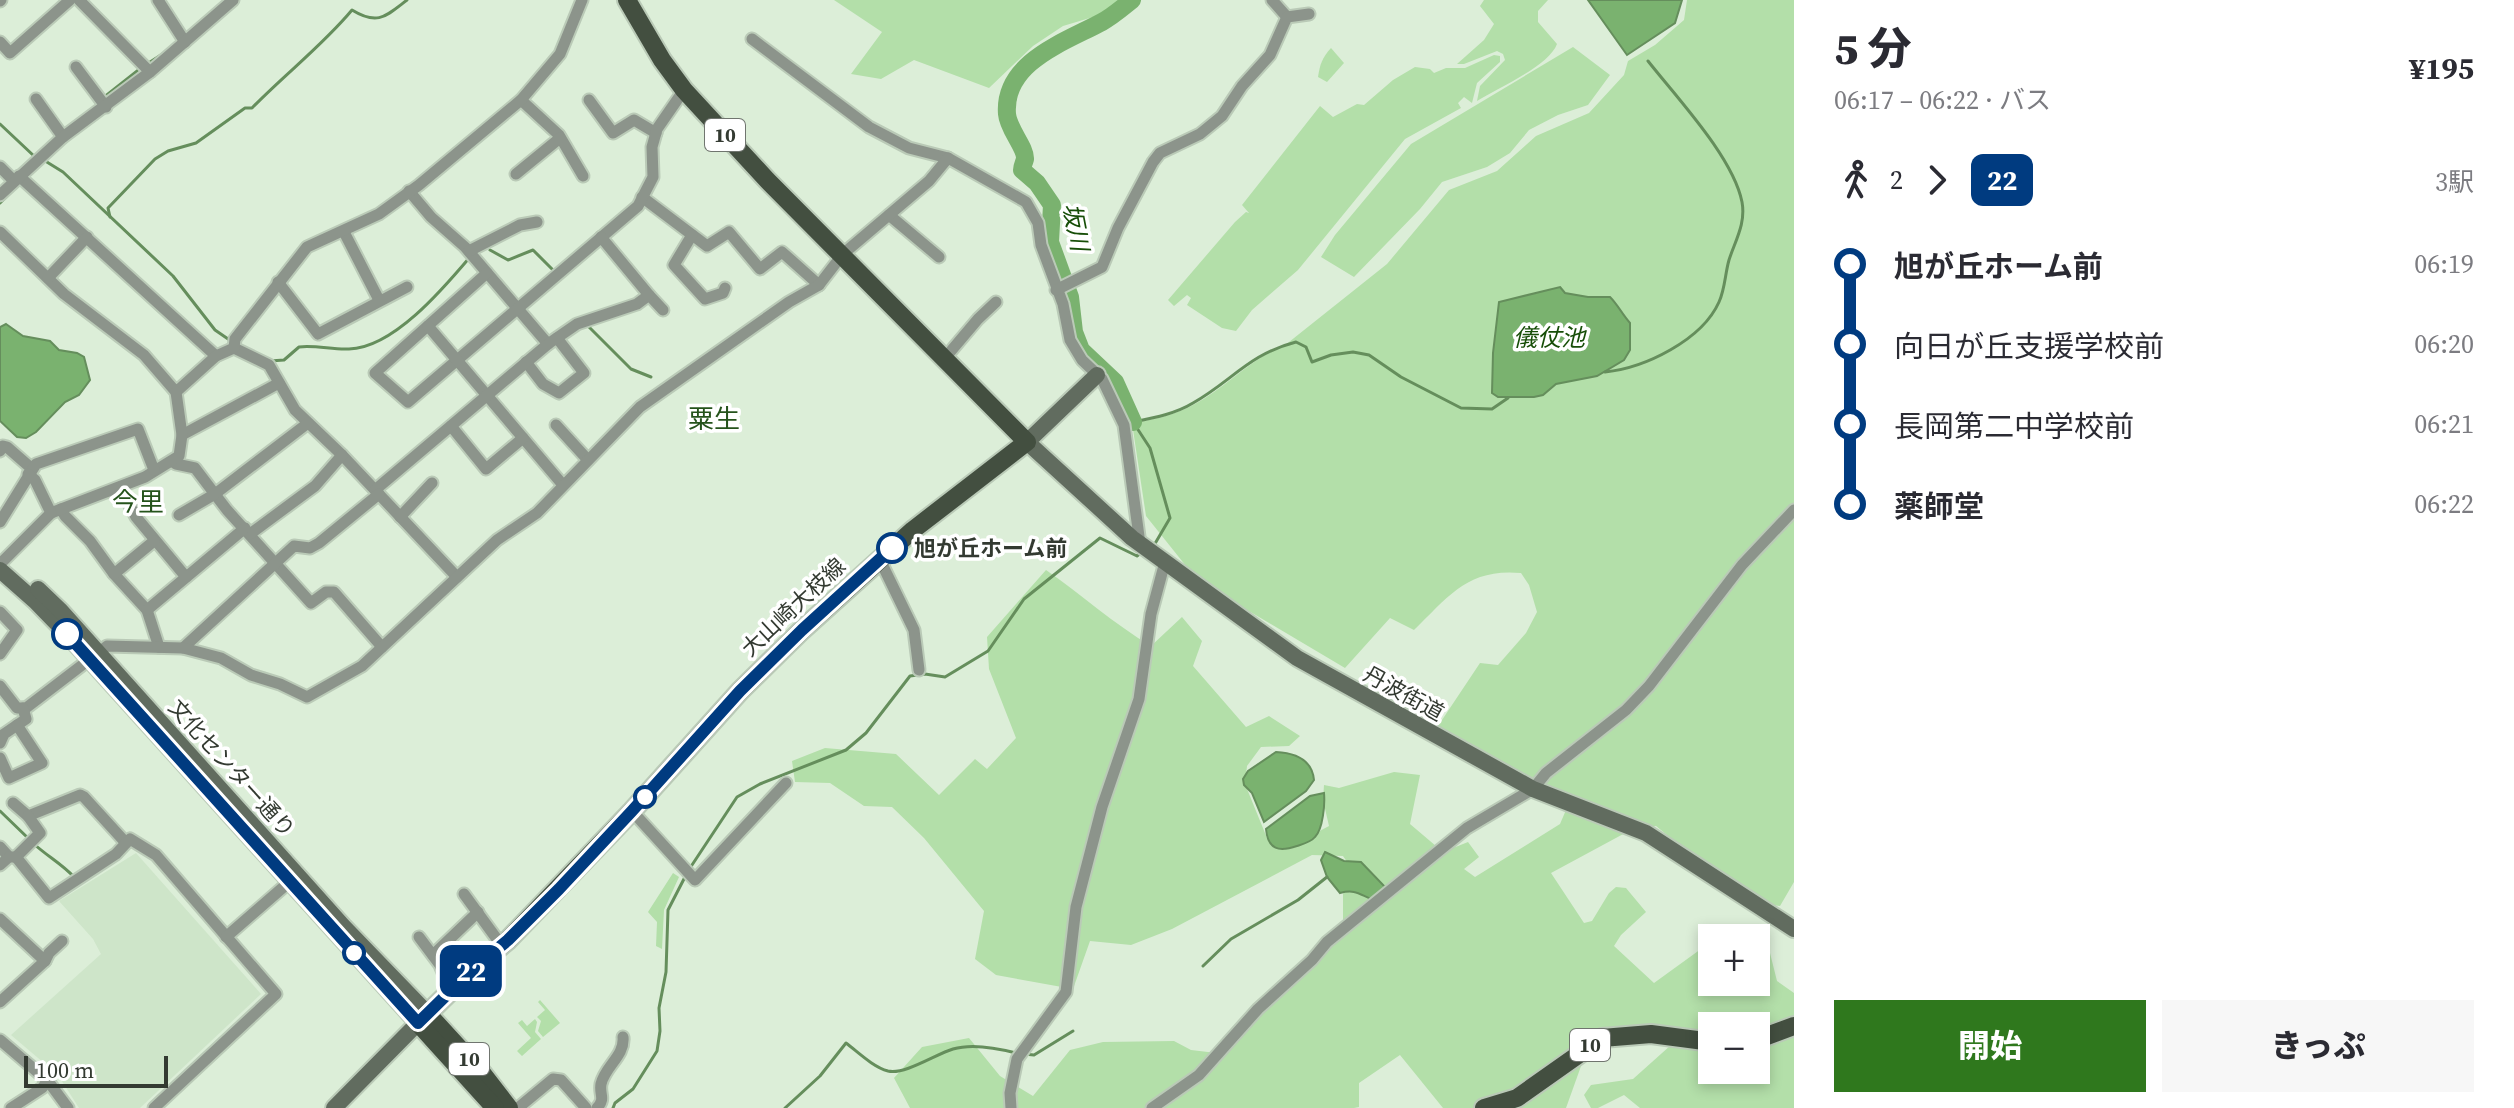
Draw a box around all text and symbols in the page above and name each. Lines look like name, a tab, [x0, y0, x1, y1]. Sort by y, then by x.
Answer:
text: 5 分	[1834, 18, 1911, 79]
text: ¥195	[2409, 48, 2474, 89]
text: 06:17 – 06:22 · バス	[1834, 82, 2051, 118]
road number: 10	[705, 119, 745, 151]
icon: walk	[1834, 158, 1878, 202]
icon: forward	[1915, 158, 1959, 202]
text: 22	[1987, 161, 2017, 199]
text: 2	[1890, 162, 1903, 198]
text: 3駅	[2435, 164, 2474, 200]
water label: 坂川	[1055, 200, 1097, 257]
text: 旭が丘ホーム前	[1894, 246, 2103, 287]
text: 06:19	[2414, 246, 2474, 282]
water label: 儀仗池	[1513, 321, 1587, 354]
text: 向日が丘支援学校前	[1894, 326, 2164, 367]
text: 06:20	[2414, 326, 2474, 362]
district label: 粟生	[688, 401, 740, 437]
text: 長岡第二中学校前	[1894, 406, 2134, 447]
text: 06:21	[2414, 406, 2474, 442]
district label: 今里	[112, 484, 164, 520]
text: 薬師堂	[1894, 486, 1984, 527]
text: 06:22	[2414, 486, 2474, 522]
marker: 旭が丘ホーム前	[877, 533, 907, 563]
place label: 旭が丘ホーム前	[914, 533, 1067, 563]
street label: 大山崎大枝線	[734, 551, 852, 663]
unlabelled marker	[52, 619, 82, 649]
street label: 丹波街道	[1358, 659, 1450, 727]
street label: 文化センター通り	[162, 693, 302, 843]
unlabelled marker	[634, 786, 656, 808]
map controls	[1698, 924, 1770, 1084]
button: +	[1698, 924, 1770, 996]
unlabelled marker	[343, 942, 365, 964]
line badge: 22	[435, 945, 507, 997]
text: 22	[456, 952, 486, 990]
button: 開始	[1834, 1000, 2146, 1092]
button: きっぷ	[2162, 1000, 2474, 1092]
button: −	[1698, 1012, 1770, 1084]
road number: 10	[1570, 1029, 1610, 1061]
road number: 10	[449, 1043, 489, 1075]
scale bar	[24, 1052, 168, 1088]
text: 100 m	[36, 1055, 94, 1085]

